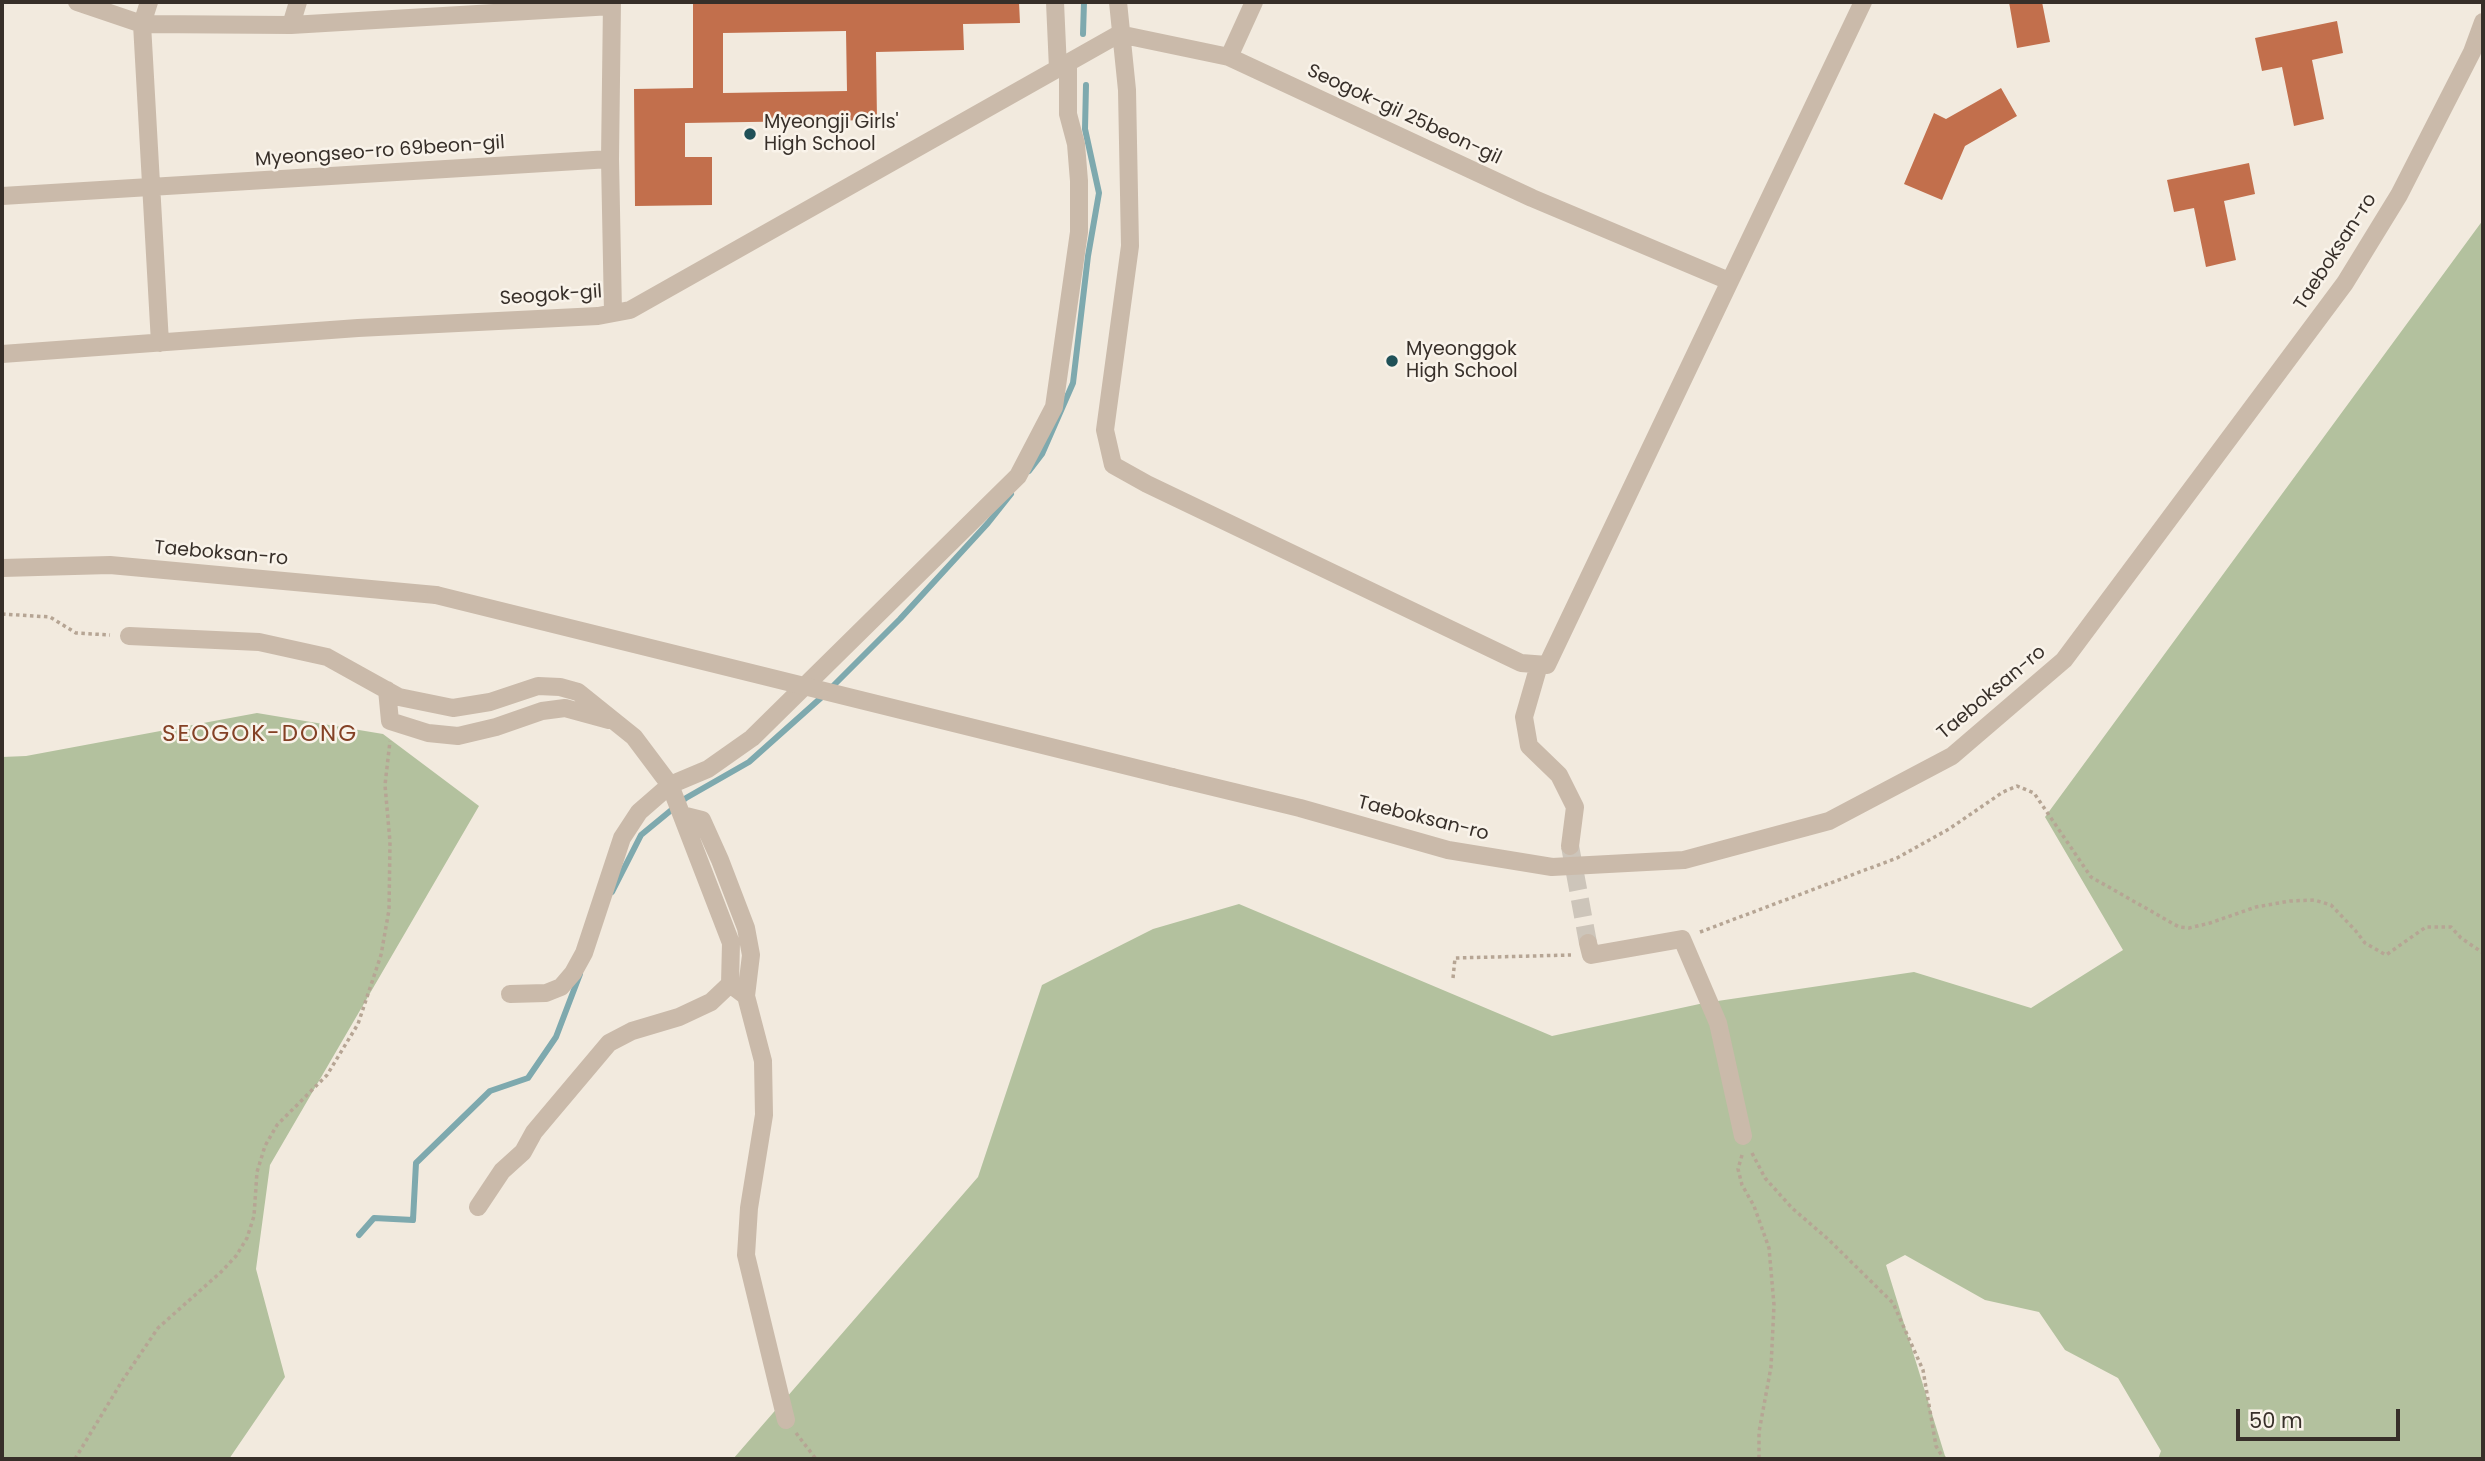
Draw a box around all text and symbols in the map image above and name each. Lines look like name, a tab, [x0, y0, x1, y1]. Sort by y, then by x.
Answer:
street label: Seogok-gil 25beon-gil	[1303, 60, 1505, 170]
place label: Myeongji Girls' High School	[764, 112, 899, 156]
marker: Myeongji Girls' High School	[742, 126, 758, 142]
street label: Myeongseo-ro 69beon-gil	[254, 132, 506, 172]
street label: Taeboksan-ro	[2290, 189, 2382, 315]
street label: Seogok-gil	[499, 281, 603, 311]
place label: Myeonggok High School	[1406, 339, 1518, 383]
marker: Myeonggok High School	[1384, 353, 1400, 369]
street label: Taeboksan-ro	[153, 537, 289, 571]
street label: Taeboksan-ro	[1933, 641, 2051, 745]
district label: SEOGOK-DONG	[163, 721, 357, 749]
street label: Taeboksan-ro	[1355, 792, 1491, 846]
scale bar	[2240, 1394, 2404, 1438]
text: 50 m	[2249, 1406, 2303, 1435]

